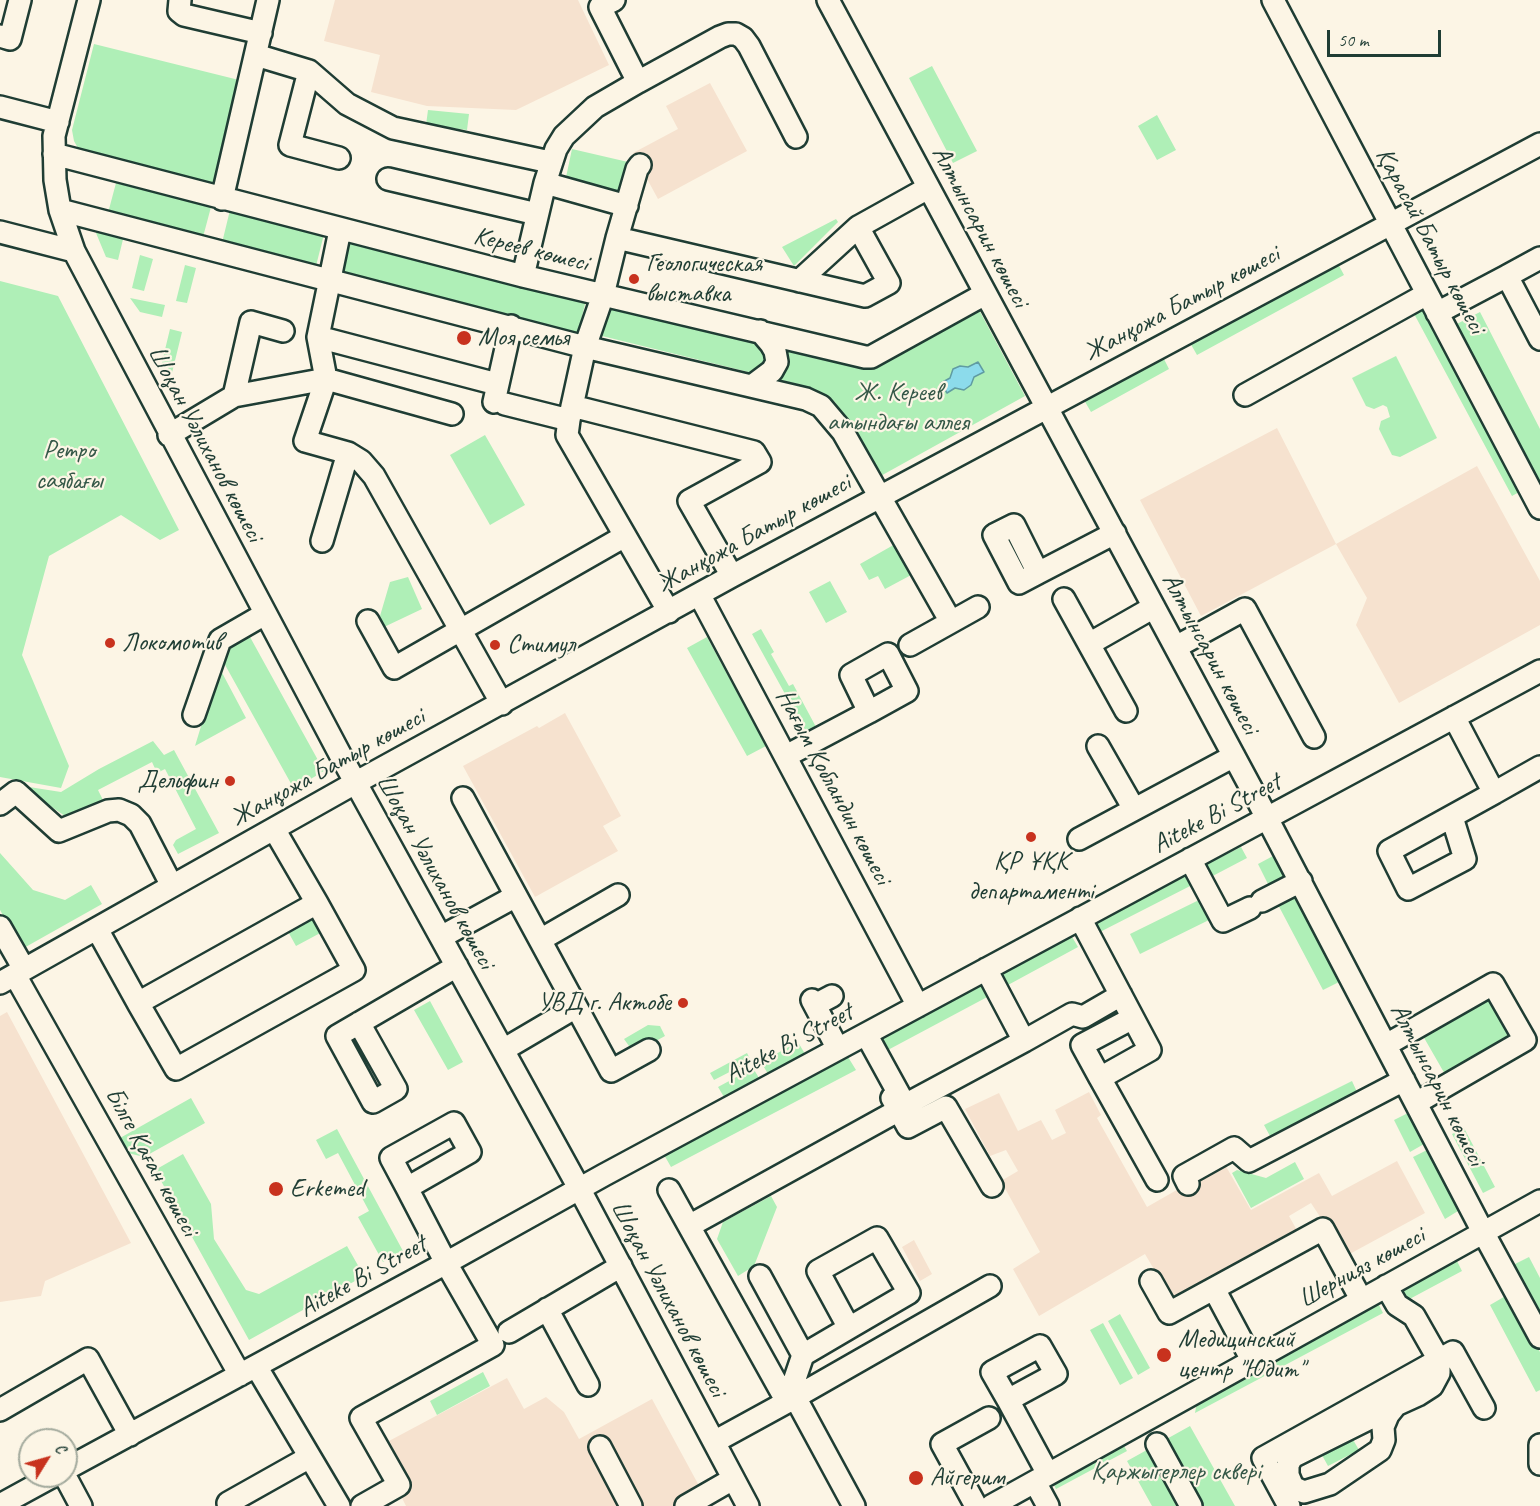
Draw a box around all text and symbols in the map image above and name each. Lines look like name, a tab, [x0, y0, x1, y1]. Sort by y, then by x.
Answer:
scale bar	[1330, 18, 1444, 56]
text: 50 m	[1338, 29, 1369, 51]
street label: Алтынсарин көшесі	[924, 141, 1036, 313]
street label: Қарасай Батыр көшесі	[1368, 143, 1492, 339]
street label: Кереев көшесі	[470, 221, 592, 279]
street label: Жанқожа Батыр көшесі	[1079, 239, 1285, 369]
place label: Геологическая выставка	[646, 248, 762, 310]
marker: Геологическая выставка	[627, 272, 641, 286]
place label: Моя семья	[478, 322, 569, 354]
marker: Моя семья	[455, 329, 473, 347]
street label: Шоқан Уәлиханов көшесі	[140, 341, 270, 547]
park label: Ж. Кереев атындағы аллея	[827, 377, 969, 438]
park label: Ретро саябағы	[36, 435, 102, 496]
street label: Жанқожа Батыр көшесі	[651, 468, 857, 600]
street label: Алтынсарин көшесі	[1154, 568, 1266, 740]
place label: Локомотив	[122, 627, 221, 659]
place label: Стимул	[507, 629, 575, 661]
marker: Локомотив	[103, 636, 117, 650]
marker: Стимул	[488, 638, 502, 652]
street label: Нағым Қобландин көшесі	[768, 684, 898, 890]
street label: Жанқожа Батыр көшесі	[225, 702, 431, 834]
place label: Дельфин	[137, 765, 218, 797]
street label: Aiteke Bi Street	[1148, 767, 1286, 861]
street label: Шоқан Уәлиханов көшесі	[369, 769, 501, 975]
marker: Дельфин	[223, 774, 237, 788]
marker: ҚР ҰҚК департаменті	[1024, 830, 1038, 844]
place label: ҚР ҰҚК департаменті	[968, 846, 1094, 908]
place label: УВД г. Актобе	[538, 987, 671, 1019]
marker: УВД г. Актобе	[676, 996, 690, 1010]
street label: Aiteke Bi Street	[720, 997, 858, 1091]
street label: Алтынсарин көшесі	[1383, 999, 1491, 1171]
street label: Білге Қаған көшесі	[97, 1082, 205, 1242]
place label: Erkemed	[290, 1173, 364, 1205]
marker: Erkemed	[267, 1180, 285, 1198]
street label: Шоқан Уәлиханов көшесі	[603, 1196, 733, 1402]
street label: Шернияз көшесі	[1293, 1221, 1431, 1315]
street label: Aiteke Bi Street	[294, 1229, 432, 1325]
place label: Медицинский центр "Юдит"	[1178, 1324, 1304, 1386]
marker: Медицинский центр "Юдит"	[1155, 1346, 1173, 1364]
north arrow	[18, 1428, 78, 1488]
text: С	[50, 1439, 71, 1458]
park label: Қаржыгерлер сквері	[1091, 1456, 1261, 1488]
place label: Айгерим	[930, 1462, 1004, 1494]
marker: Айгерим	[907, 1469, 925, 1487]

